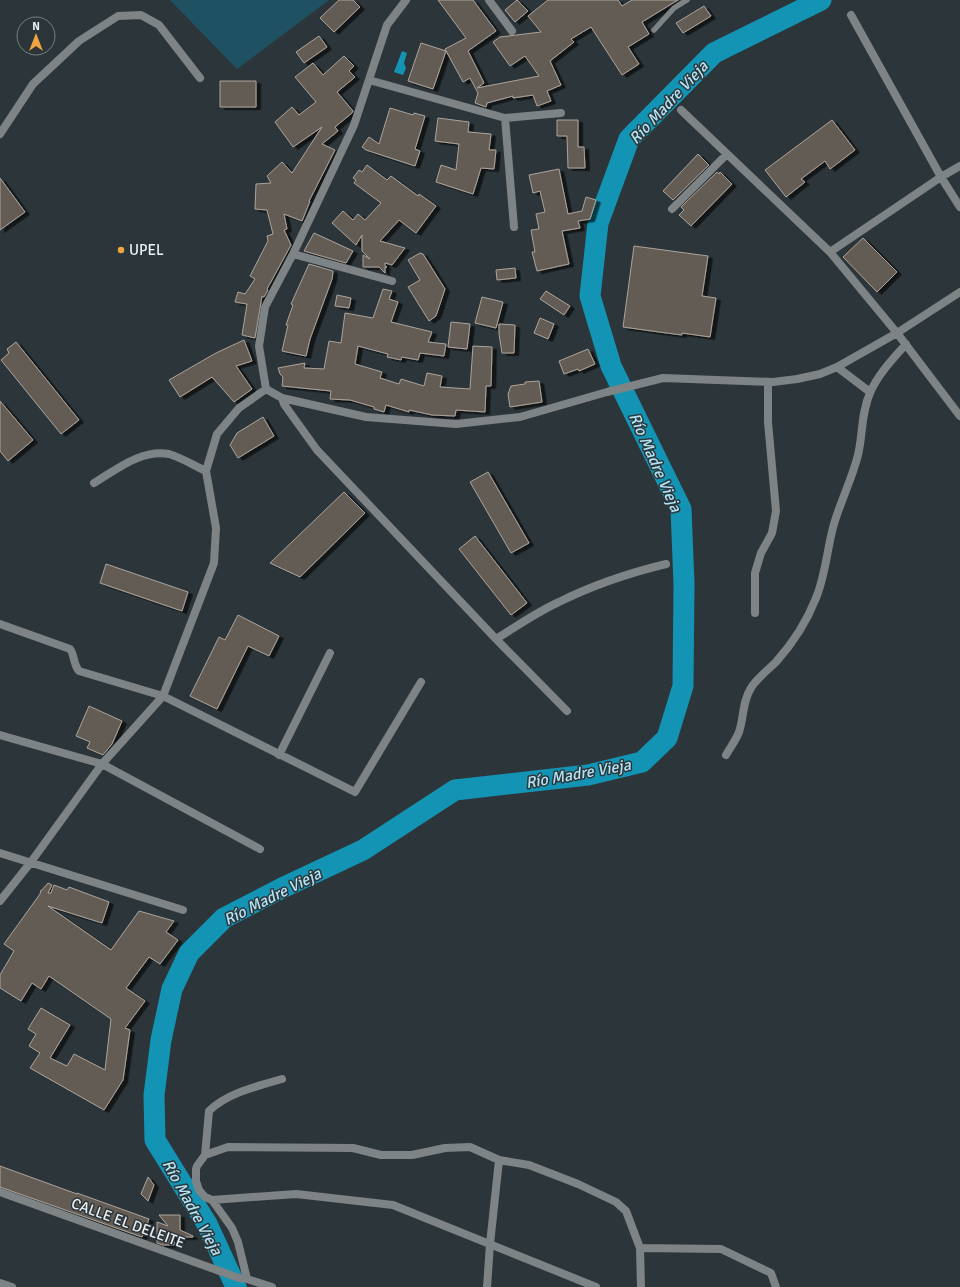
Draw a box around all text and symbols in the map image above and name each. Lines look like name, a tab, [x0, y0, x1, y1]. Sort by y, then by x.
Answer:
north arrow	[16, 16, 56, 56]
text: N	[32, 20, 40, 33]
water label: Río Madre Vieja	[625, 56, 713, 148]
place label: UPEL	[129, 241, 164, 259]
marker: UPEL	[116, 245, 126, 255]
water label: Río Madre Vieja	[624, 410, 686, 516]
water label: Río Madre Vieja	[524, 755, 633, 793]
water label: Río Madre Vieja	[220, 863, 325, 930]
water label: Río Madre Vieja	[158, 1156, 227, 1260]
street label: CALLE EL DELEITE	[69, 1194, 187, 1252]

